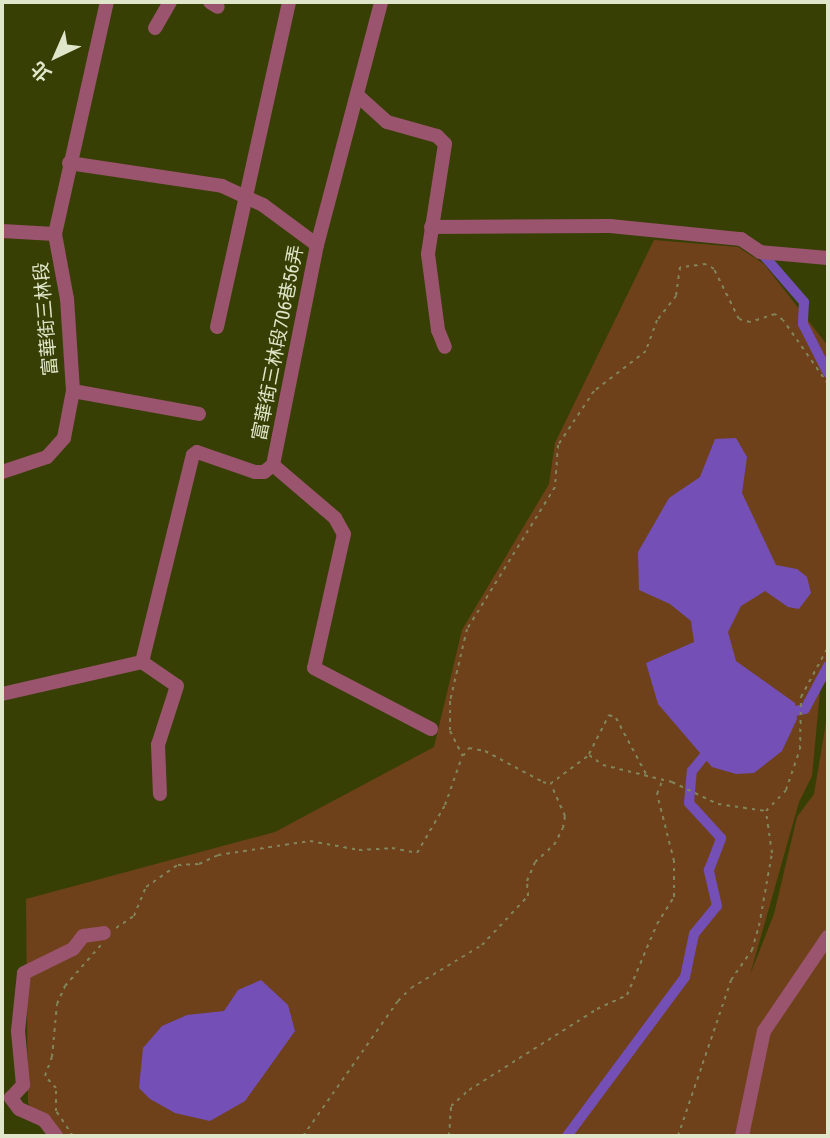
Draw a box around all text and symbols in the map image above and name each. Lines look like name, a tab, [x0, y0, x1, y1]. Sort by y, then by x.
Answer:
north arrow	[21, 21, 91, 91]
text: 北	[26, 57, 56, 86]
street label: 富華街三林段706巷56弄	[248, 243, 308, 443]
street label: 富華街三林段	[30, 261, 62, 377]

